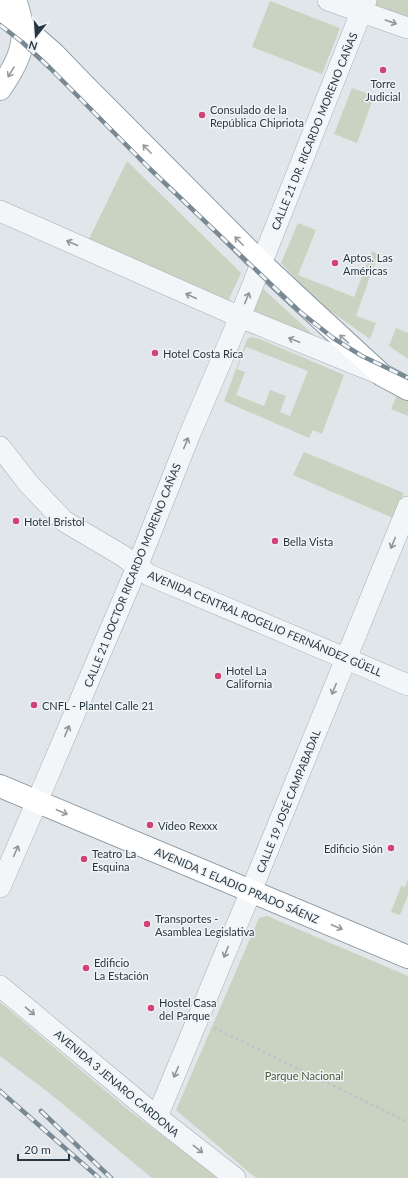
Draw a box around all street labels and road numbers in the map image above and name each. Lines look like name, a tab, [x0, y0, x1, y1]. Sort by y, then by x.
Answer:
street label: CALLE 21 DR. RICARDO MORENO CAÑAS	[268, 30, 360, 232]
street label: CALLE 21 DOCTOR RICARDO MORENO CAÑAS	[81, 461, 183, 689]
street label: AVENIDA CENTRAL ROGELIO FERNÁNDEZ GÜELL	[146, 568, 384, 679]
street label: CALLE 19 JOSÉ CAMPABADAL	[253, 727, 323, 875]
street label: AVENIDA 1 ELADIO PRADO SÁENZ	[153, 844, 322, 926]
street label: AVENIDA 3 JENARO CARDONA	[52, 1027, 183, 1139]

